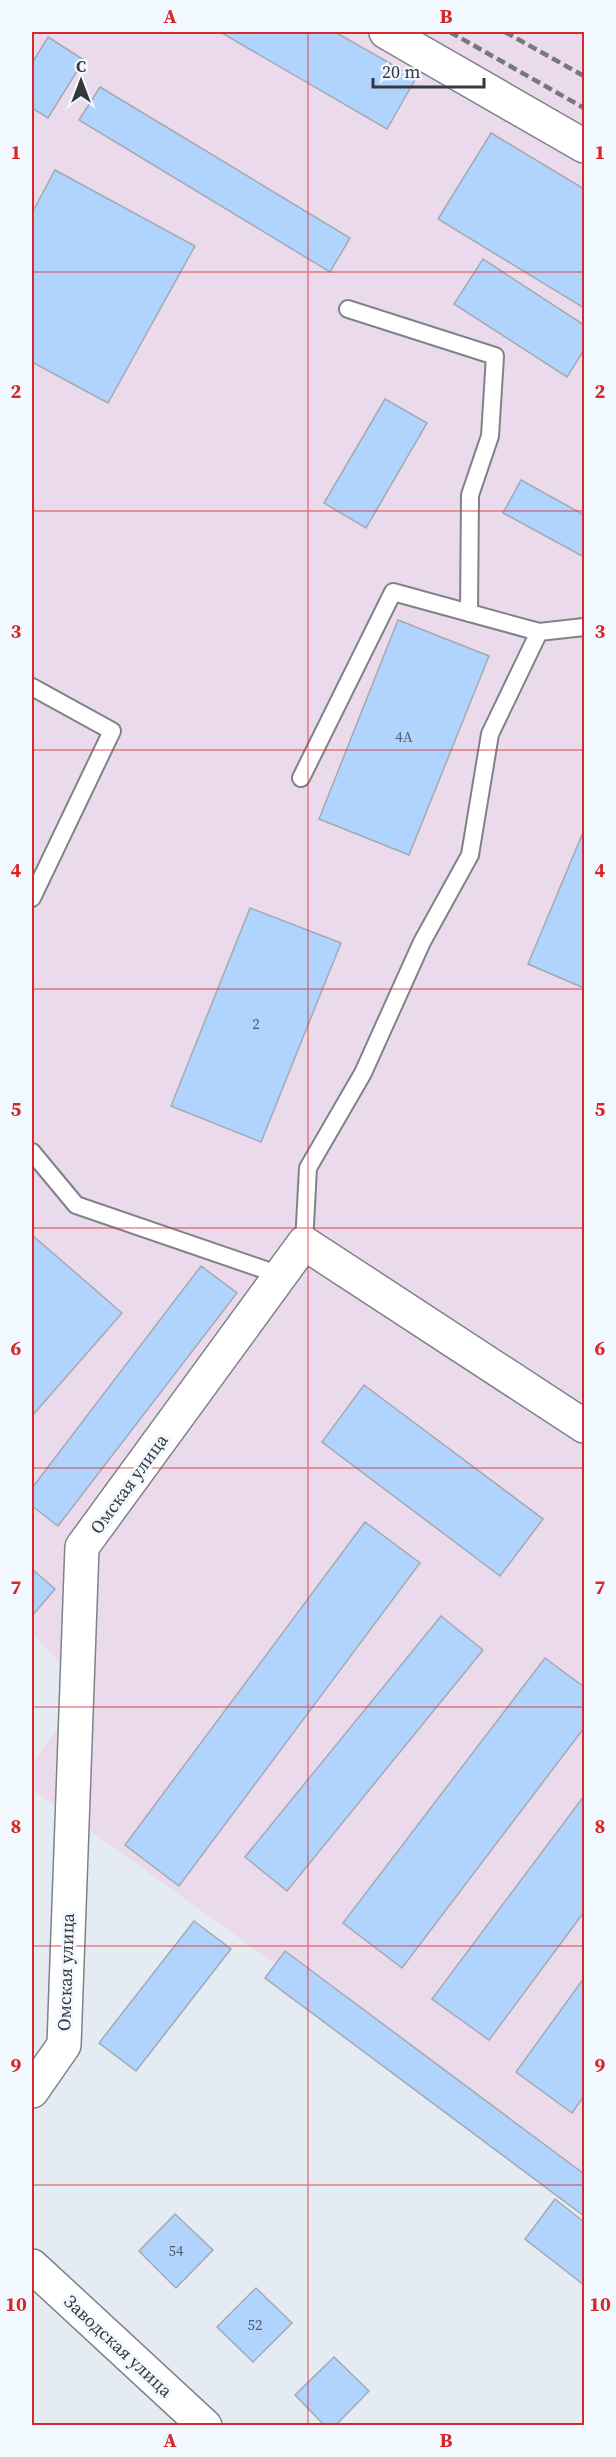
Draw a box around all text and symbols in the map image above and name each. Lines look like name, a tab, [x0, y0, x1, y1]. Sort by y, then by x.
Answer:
text: A	[163, 2, 177, 30]
text: B	[439, 2, 453, 30]
north arrow	[51, 51, 111, 111]
scale bar	[373, 51, 484, 89]
text: С	[76, 55, 86, 77]
text: 20 m	[382, 59, 420, 84]
text: 1	[11, 138, 21, 166]
text: 1	[595, 138, 605, 166]
text: 2	[11, 377, 22, 405]
text: 2	[595, 377, 606, 405]
text: 3	[11, 617, 22, 645]
text: 3	[595, 617, 606, 645]
house number: 4А	[395, 726, 413, 747]
text: 4	[11, 856, 22, 884]
text: 4	[595, 856, 606, 884]
house number: 2	[252, 1013, 260, 1034]
text: 5	[11, 1095, 22, 1123]
text: 5	[595, 1095, 606, 1123]
text: 6	[11, 1334, 22, 1362]
text: 6	[595, 1334, 606, 1362]
street label: Омская улица	[84, 1428, 174, 1539]
text: 7	[11, 1573, 22, 1601]
text: 7	[595, 1573, 606, 1601]
text: 8	[11, 1812, 21, 1840]
text: 8	[595, 1812, 605, 1840]
street label: Омская улица	[51, 1912, 80, 2031]
text: 9	[11, 2051, 22, 2079]
text: 9	[595, 2051, 606, 2079]
house number: 54	[168, 2240, 184, 2261]
street label: Заводская улица	[59, 2289, 179, 2403]
text: 10	[5, 2290, 27, 2318]
text: 10	[589, 2290, 611, 2318]
house number: 52	[247, 2314, 263, 2335]
text: A	[163, 2426, 177, 2454]
text: B	[439, 2426, 453, 2454]

